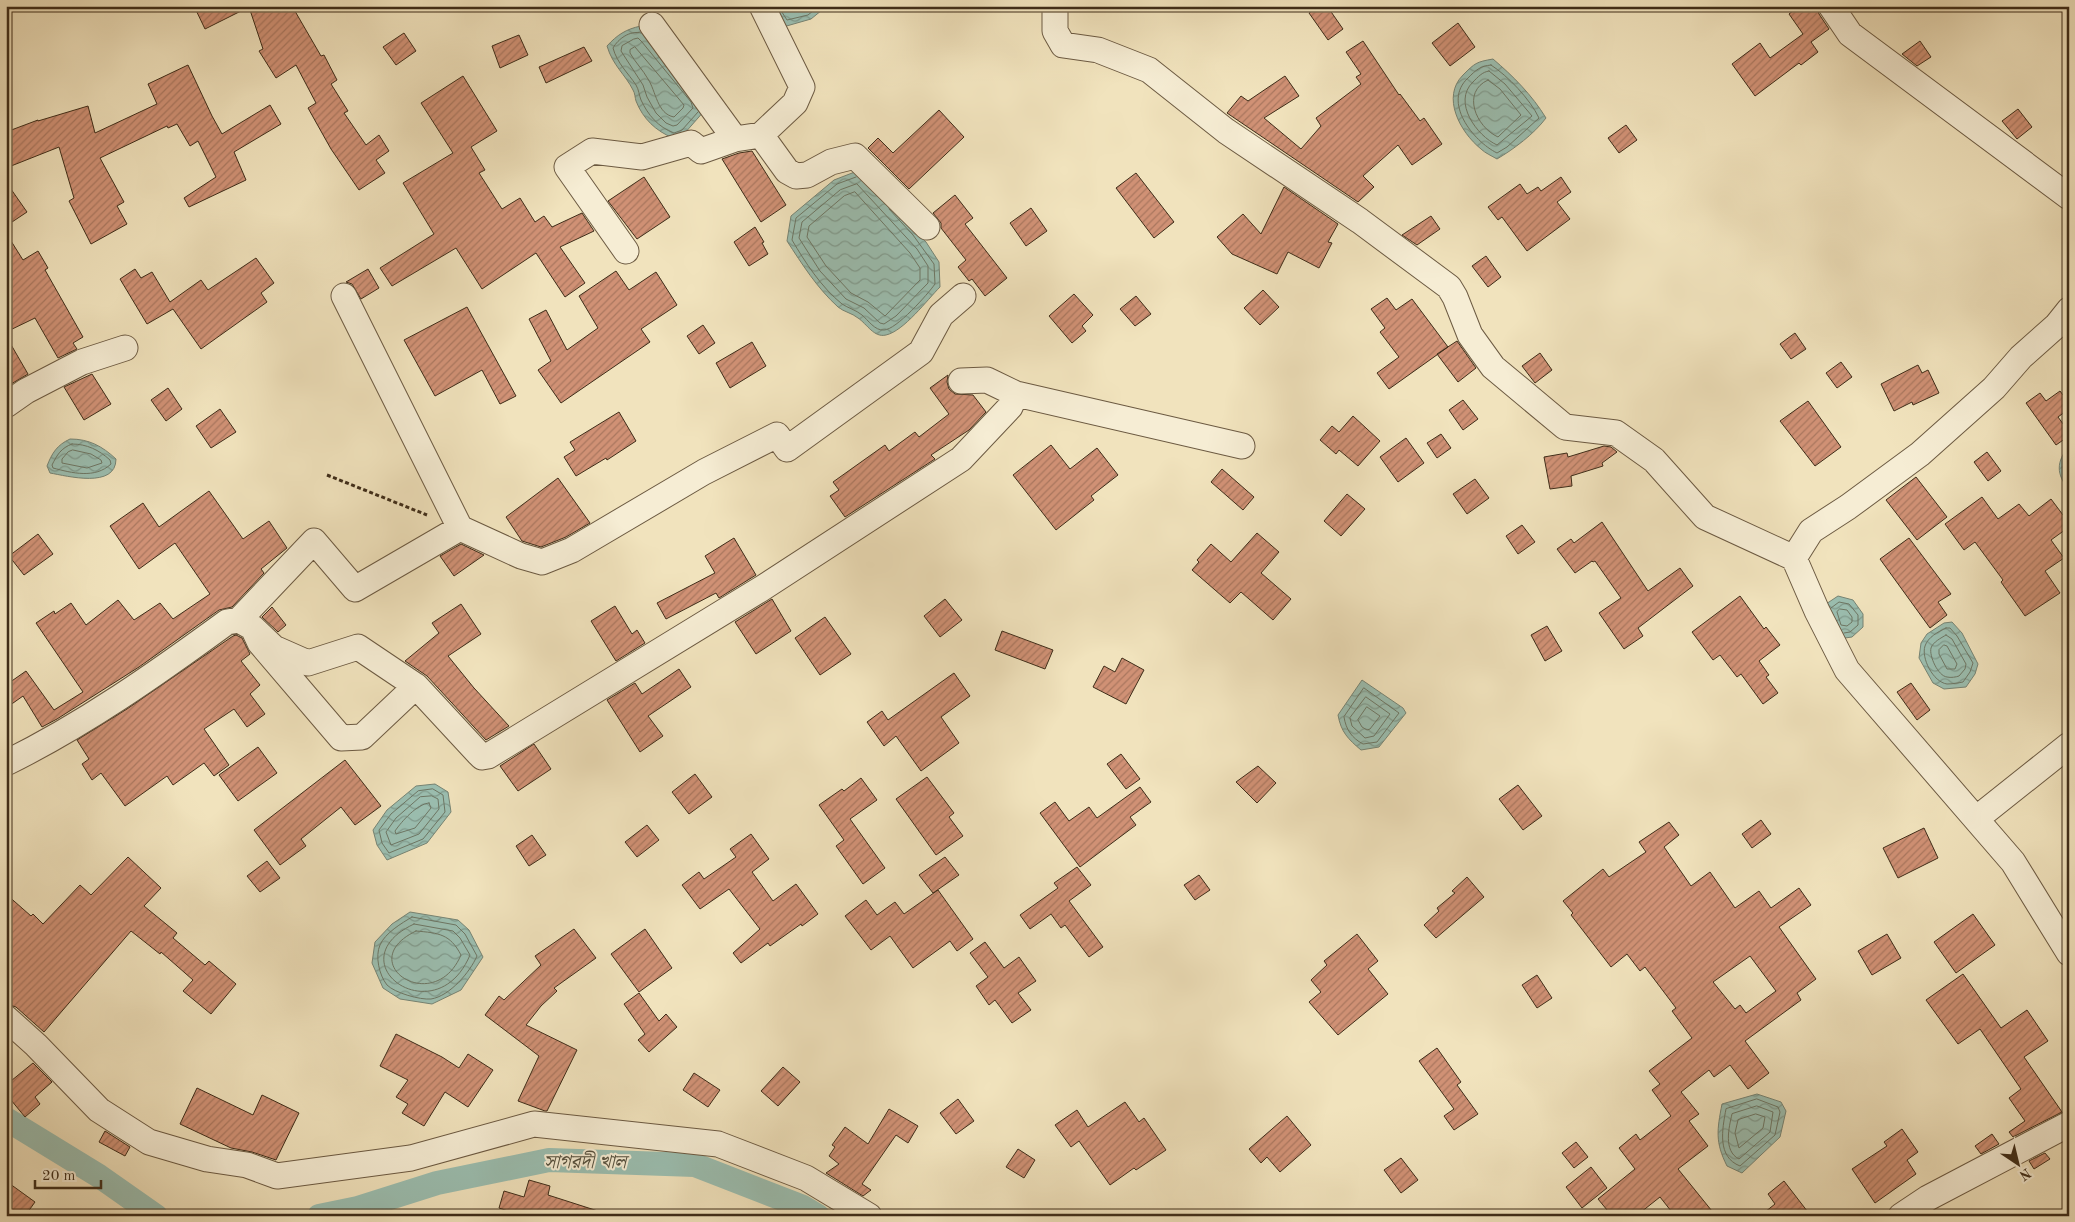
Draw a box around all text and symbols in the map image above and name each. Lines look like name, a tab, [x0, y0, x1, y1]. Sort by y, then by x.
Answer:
north arrow	[1992, 1140, 2042, 1190]
water label: সাগরদী খাল	[544, 1150, 630, 1173]
scale bar	[35, 1157, 101, 1189]
text: N	[2016, 1165, 2033, 1183]
text: 20 m	[42, 1169, 76, 1184]

